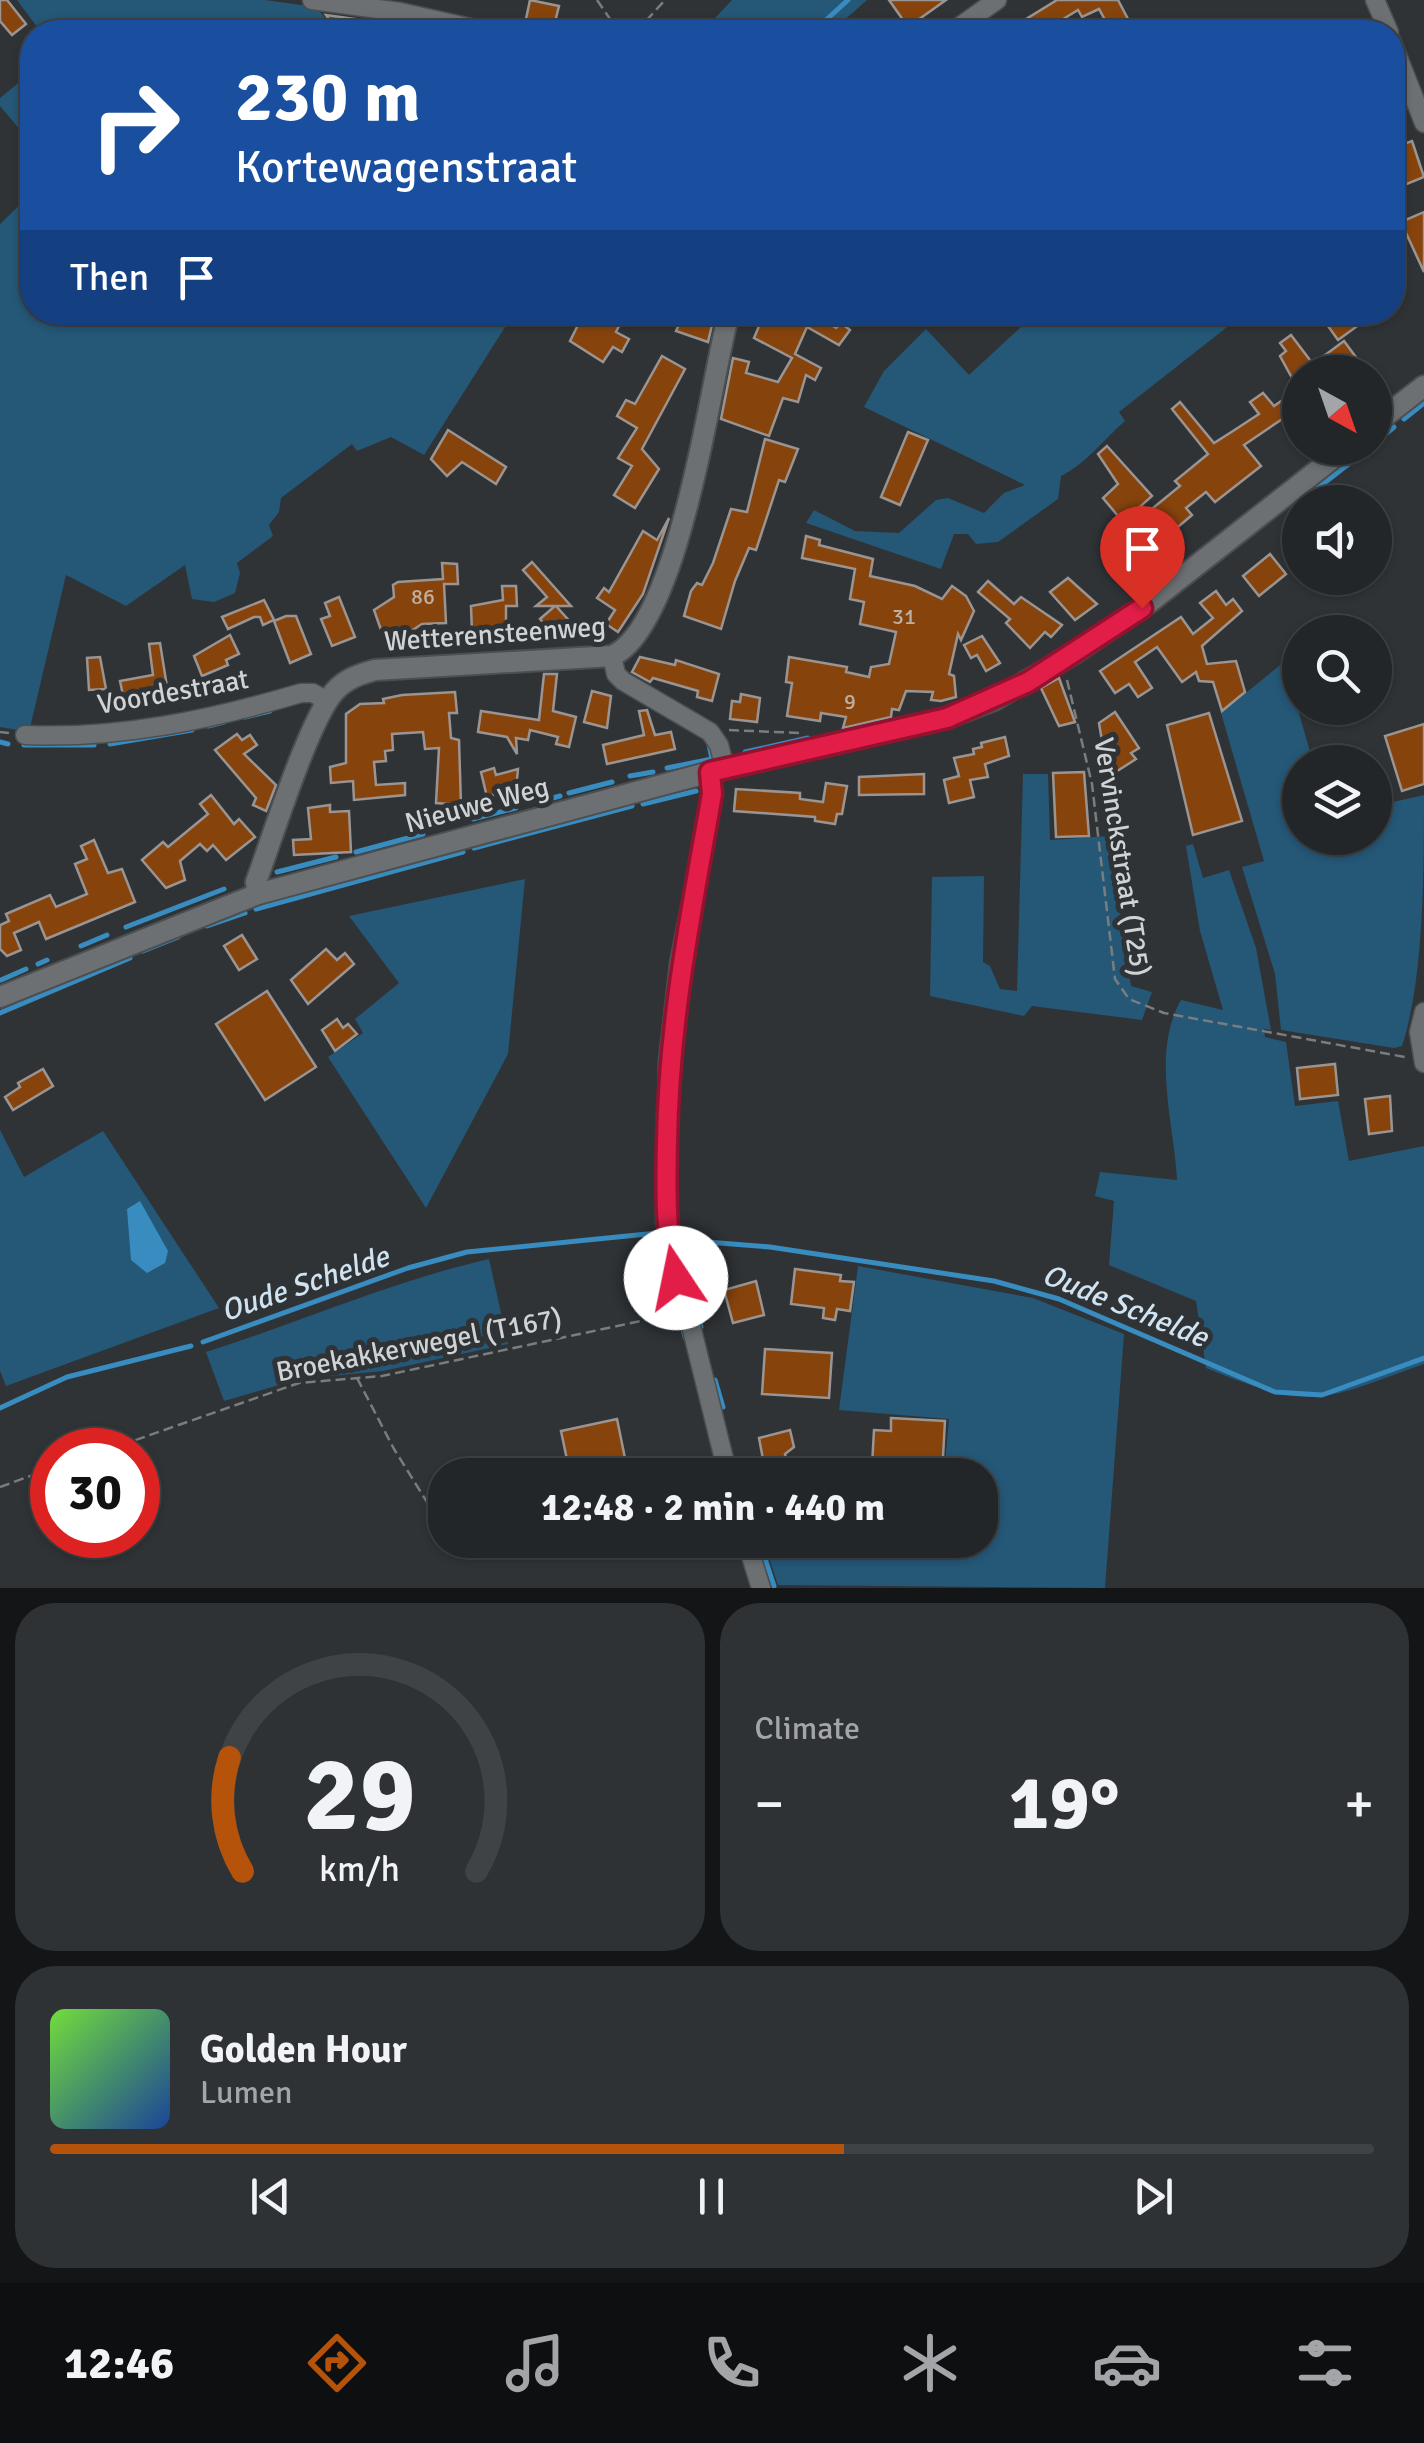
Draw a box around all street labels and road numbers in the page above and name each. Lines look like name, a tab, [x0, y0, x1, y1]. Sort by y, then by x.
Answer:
street label: Wetterensteenweg	[383, 609, 607, 659]
street label: Voordestraat	[95, 662, 251, 722]
street label: Vervinckstraat (T25)	[1086, 735, 1158, 979]
street label: Nieuwe Weg	[401, 769, 553, 841]
street label: Broekakkerwegel (T167)	[273, 1301, 565, 1389]

